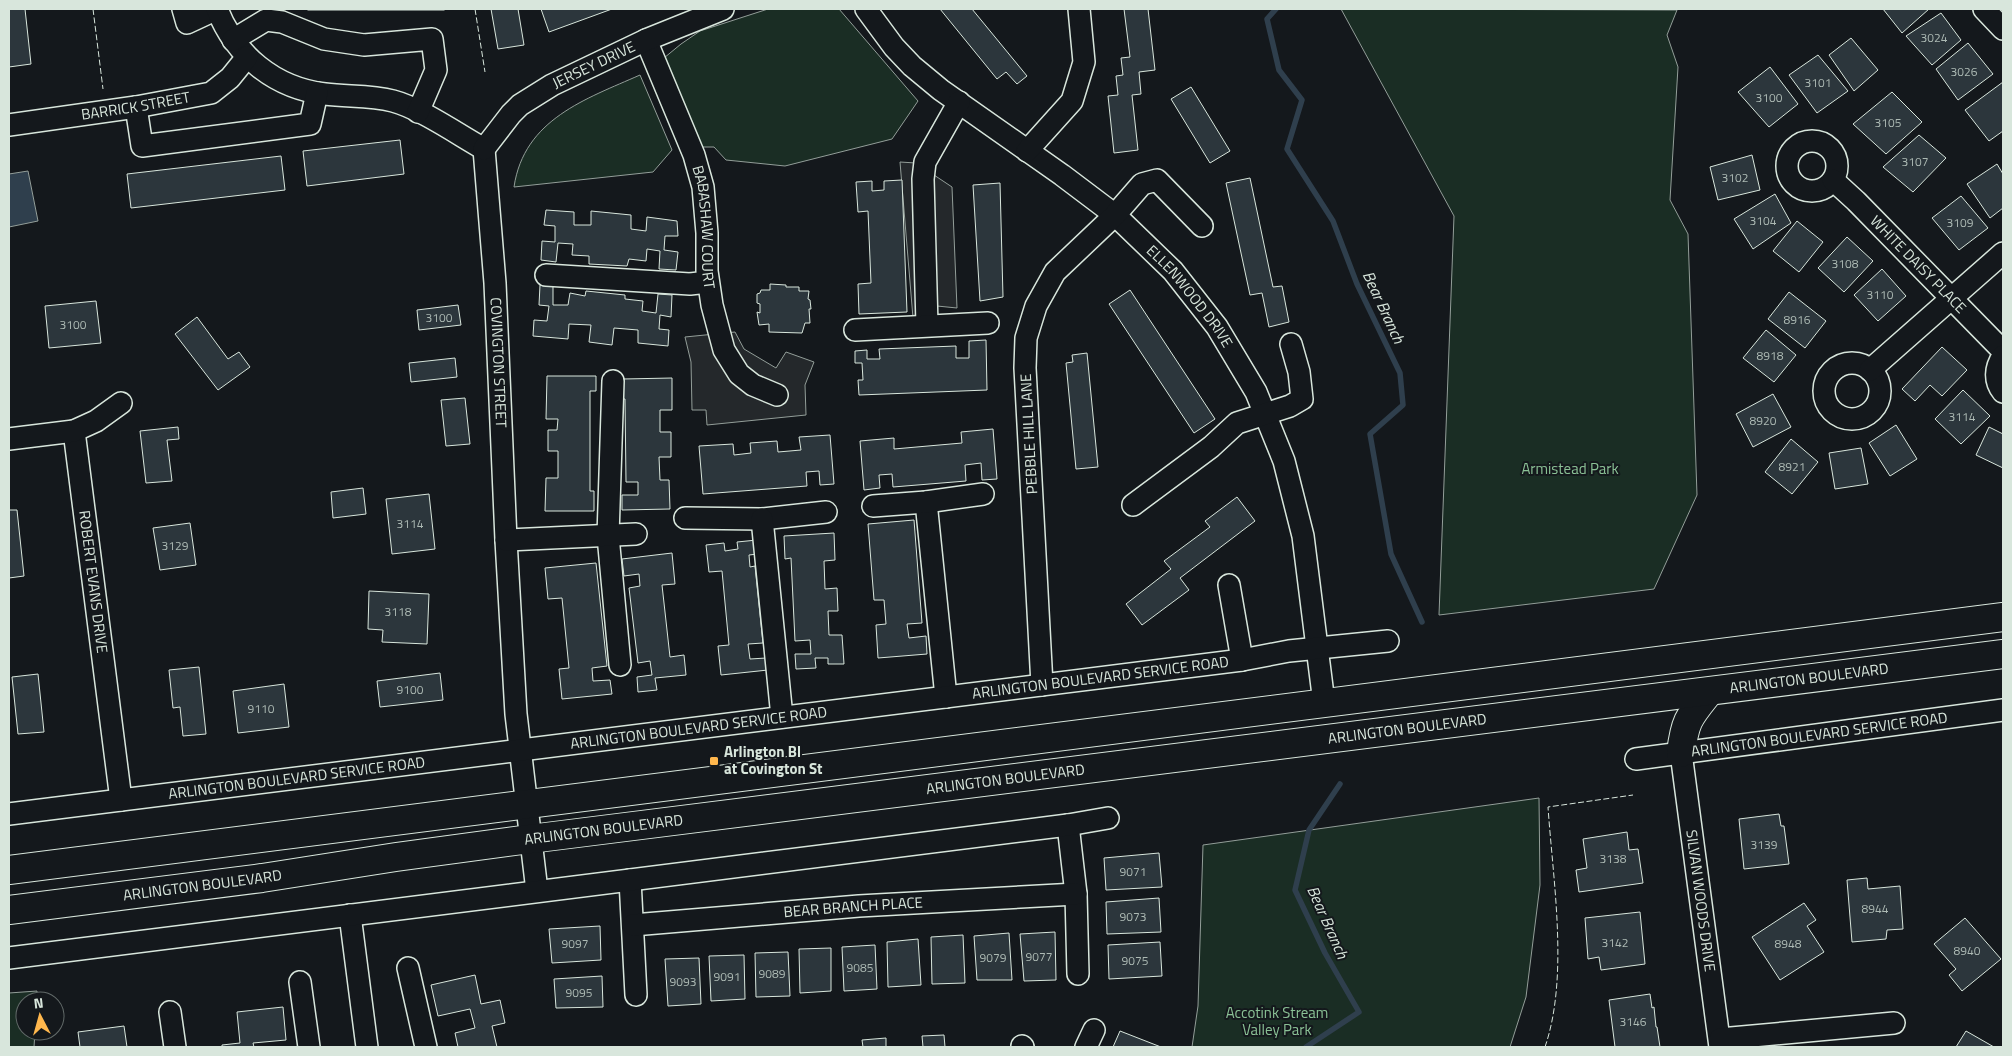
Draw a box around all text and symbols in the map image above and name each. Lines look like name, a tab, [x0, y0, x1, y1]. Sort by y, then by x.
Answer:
house number: 3024	[1921, 28, 1948, 47]
street label: JERSEY DRIVE	[548, 35, 639, 94]
house number: 3026	[1951, 62, 1978, 81]
house number: 3101	[1805, 73, 1831, 92]
street label: BARRICK STREET	[80, 85, 192, 126]
house number: 3100	[1756, 88, 1783, 107]
house number: 3105	[1875, 113, 1902, 132]
house number: 3107	[1902, 152, 1928, 171]
street label: BABASHAW COURT	[686, 163, 722, 291]
house number: 3102	[1722, 168, 1748, 187]
street label: WHITE DAISY PLACE	[1865, 210, 1972, 318]
house number: 3104	[1750, 211, 1777, 230]
house number: 3109	[1947, 213, 1974, 232]
street label: ELLENWOOD DRIVE	[1141, 239, 1239, 352]
house number: 3108	[1832, 254, 1859, 273]
water label: Bear Branch	[1357, 267, 1412, 348]
house number: 3110	[1867, 285, 1894, 304]
street label: COVINGTON STREET	[485, 297, 513, 428]
house number: 3100	[426, 308, 453, 327]
house number: 8916	[1784, 310, 1811, 329]
house number: 3100	[60, 315, 87, 334]
house number: 8918	[1757, 346, 1784, 365]
street label: PEBBLE HILL LANE	[1014, 373, 1043, 495]
house number: 3114	[1949, 407, 1976, 426]
house number: 8920	[1750, 411, 1777, 430]
park label: Armistead Park	[1521, 457, 1619, 480]
house number: 8921	[1779, 457, 1805, 476]
street label: ROBERT EVANS DRIVE	[73, 509, 114, 655]
house number: 3114	[397, 514, 424, 533]
house number: 3129	[162, 536, 189, 555]
house number: 3118	[385, 602, 412, 621]
street label: ARLINGTON BOULEVARD SERVICE ROAD	[971, 650, 1230, 705]
street label: ARLINGTON BOULEVARD	[1728, 656, 1890, 699]
house number: 9100	[397, 680, 424, 699]
house number: 9110	[248, 699, 275, 718]
street label: ARLINGTON BOULEVARD SERVICE ROAD	[569, 700, 828, 755]
street label: ARLINGTON BOULEVARD SERVICE ROAD	[1690, 706, 1949, 763]
street label: ARLINGTON BOULEVARD	[1326, 707, 1488, 750]
place label: Arlington Bl at Covington St	[724, 740, 823, 780]
street label: ARLINGTON BOULEVARD SERVICE ROAD	[167, 750, 426, 805]
marker: Arlington Bl at Covington St	[708, 755, 720, 767]
street label: ARLINGTON BOULEVARD	[925, 757, 1086, 800]
street label: ARLINGTON BOULEVARD	[523, 808, 684, 851]
street label: SILVAN WOODS DRIVE	[1680, 828, 1722, 973]
house number: 3139	[1751, 835, 1778, 854]
house number: 3138	[1600, 849, 1627, 868]
house number: 9071	[1120, 862, 1146, 881]
street label: ARLINGTON BOULEVARD	[122, 863, 283, 906]
water label: Bear Branch	[1301, 882, 1355, 963]
street label: BEAR BRANCH PLACE	[783, 890, 923, 923]
house number: 8944	[1862, 899, 1889, 918]
house number: 9073	[1120, 907, 1146, 926]
house number: 3142	[1602, 933, 1628, 952]
house number: 9097	[562, 934, 588, 953]
house number: 8948	[1775, 934, 1802, 953]
house number: 8940	[1954, 941, 1981, 960]
house number: 9077	[1026, 947, 1052, 966]
house number: 9079	[980, 948, 1007, 967]
house number: 9075	[1122, 951, 1149, 970]
house number: 9085	[847, 958, 874, 977]
house number: 9089	[759, 964, 786, 983]
house number: 9091	[714, 967, 740, 986]
house number: 9093	[670, 972, 696, 991]
house number: 9095	[566, 983, 593, 1002]
north arrow	[15, 991, 65, 1041]
text: N	[33, 992, 45, 1014]
park label: Accotink Stream Valley Park	[1226, 1001, 1328, 1041]
house number: 3146	[1620, 1012, 1647, 1031]

